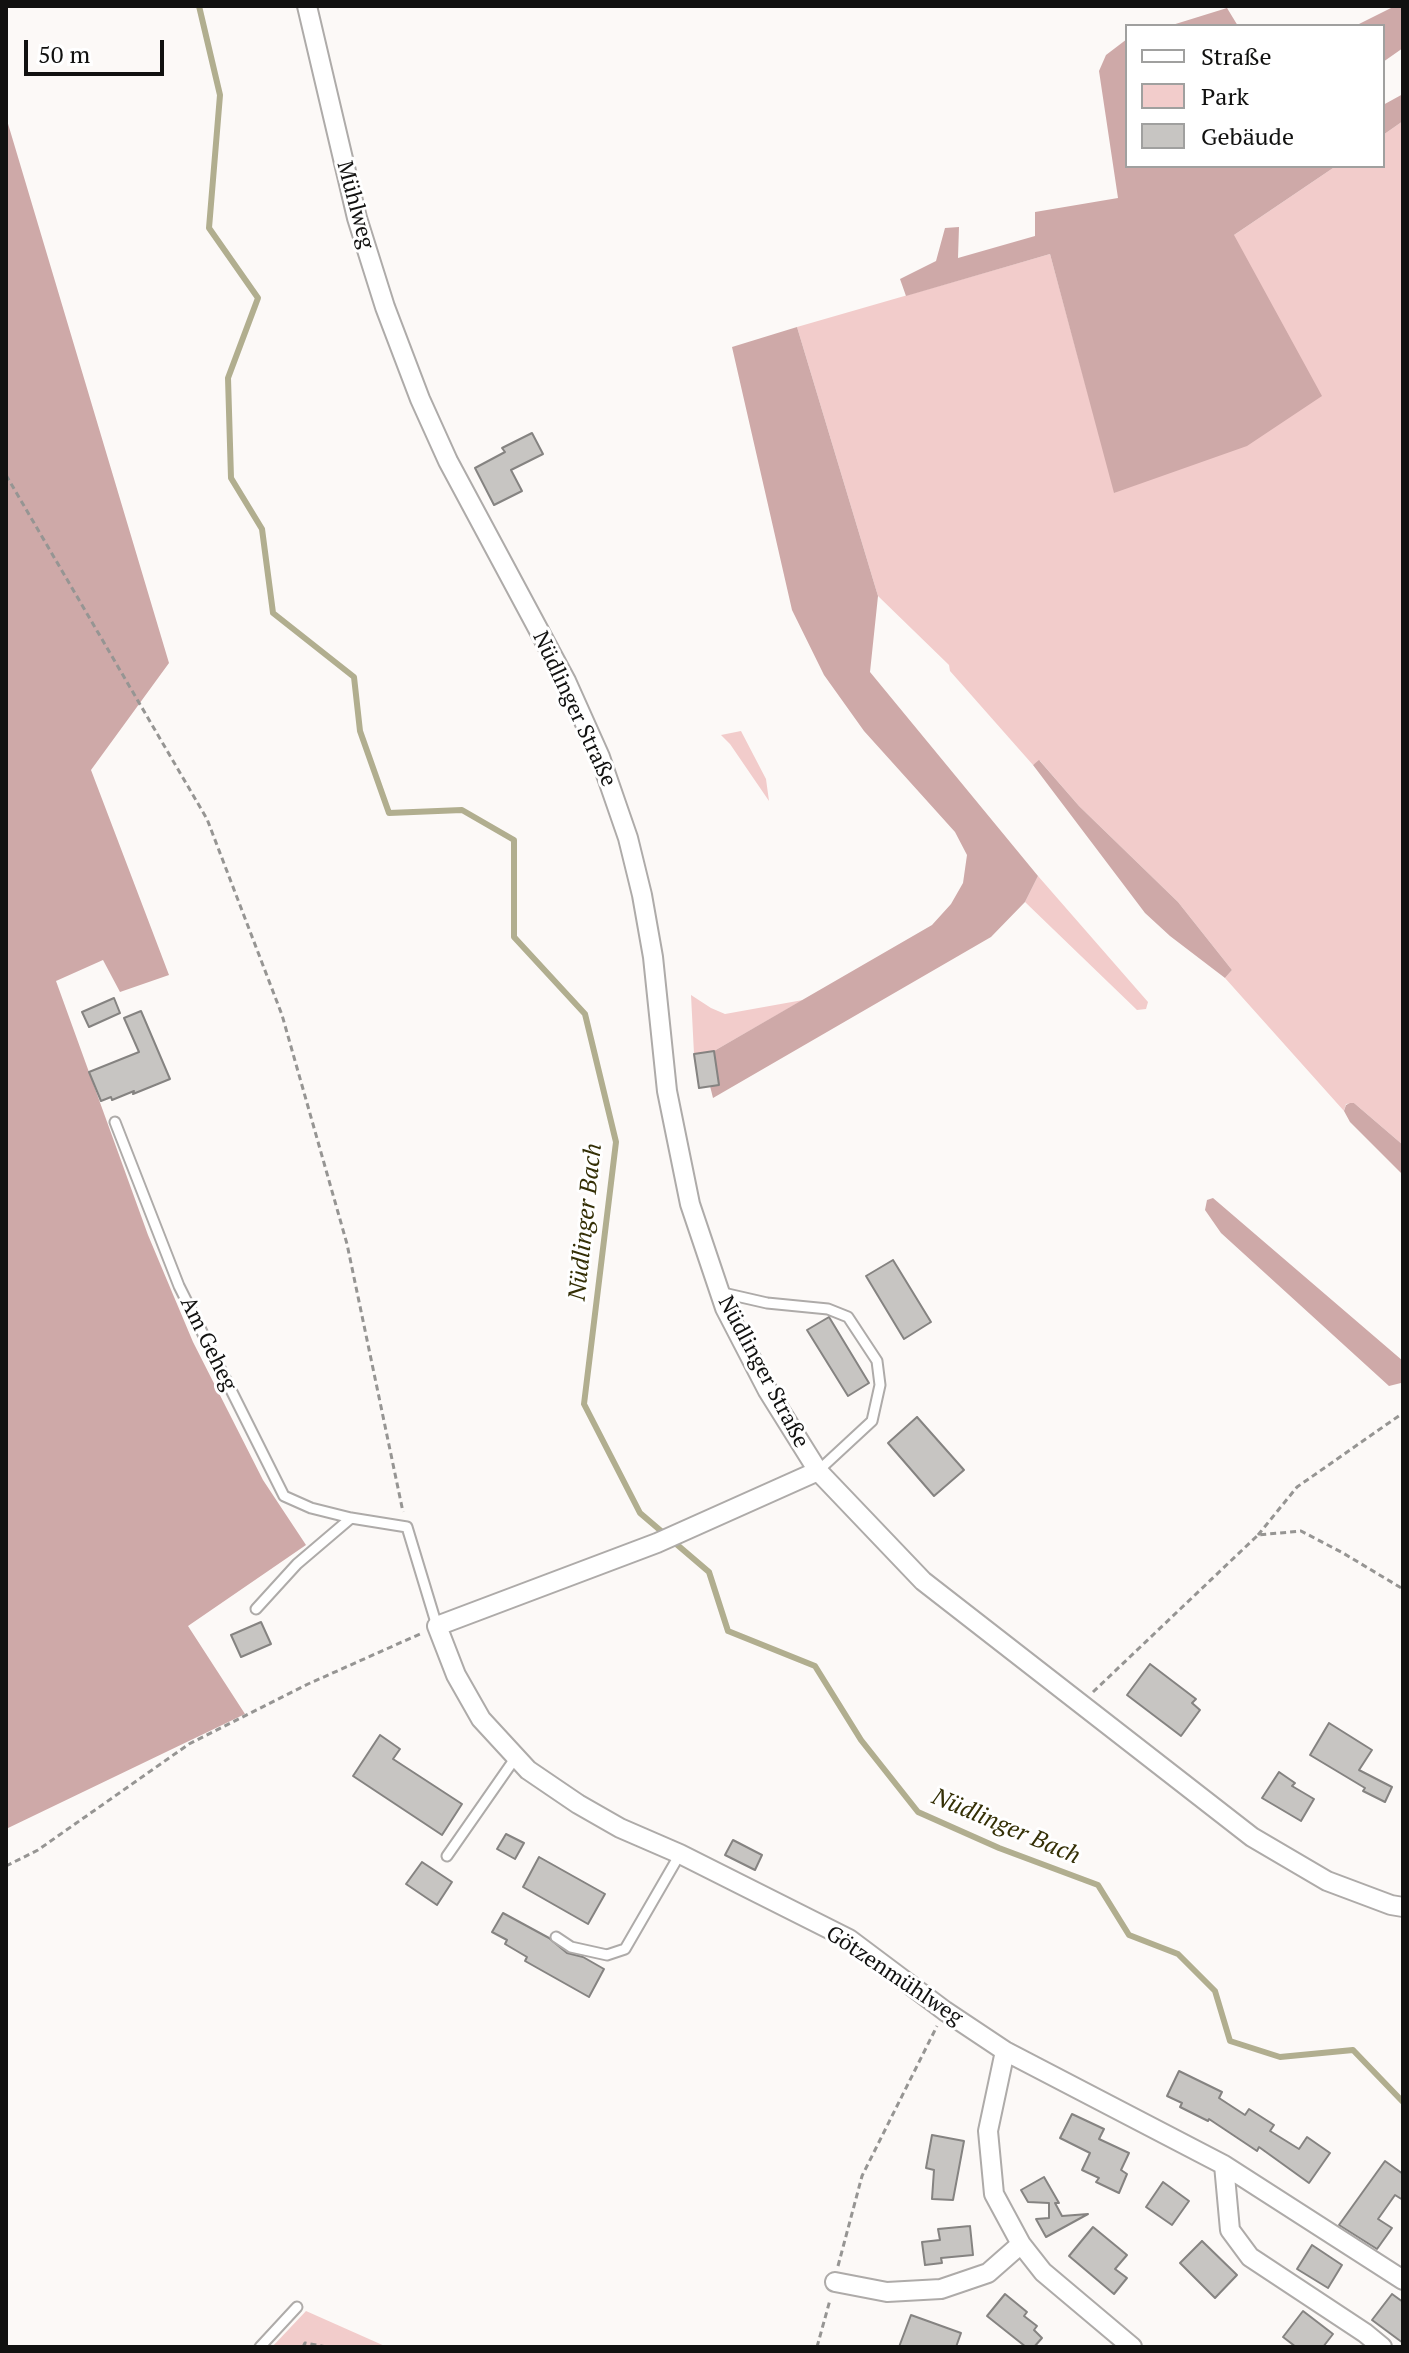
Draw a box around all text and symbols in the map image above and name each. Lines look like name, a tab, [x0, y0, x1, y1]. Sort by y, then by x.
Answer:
scale bar	[28, 24, 168, 74]
legend	[1125, 24, 1385, 168]
text: 50 m	[38, 38, 90, 70]
text: Straße	[1201, 40, 1272, 72]
text: Park	[1201, 80, 1249, 112]
text: Gebäude	[1201, 120, 1294, 152]
street label: Mühlweg	[331, 158, 379, 252]
street label: Nüdlinger Straße	[526, 627, 622, 791]
water label: Nüdlinger Bach	[563, 1142, 609, 1302]
street label: Nüdlinger Straße	[712, 1292, 814, 1452]
street label: Am Geheg	[174, 1293, 242, 1395]
water label: Nüdlinger Bach	[928, 1783, 1084, 1871]
street label: Götzenmühlweg	[821, 1921, 967, 2031]

